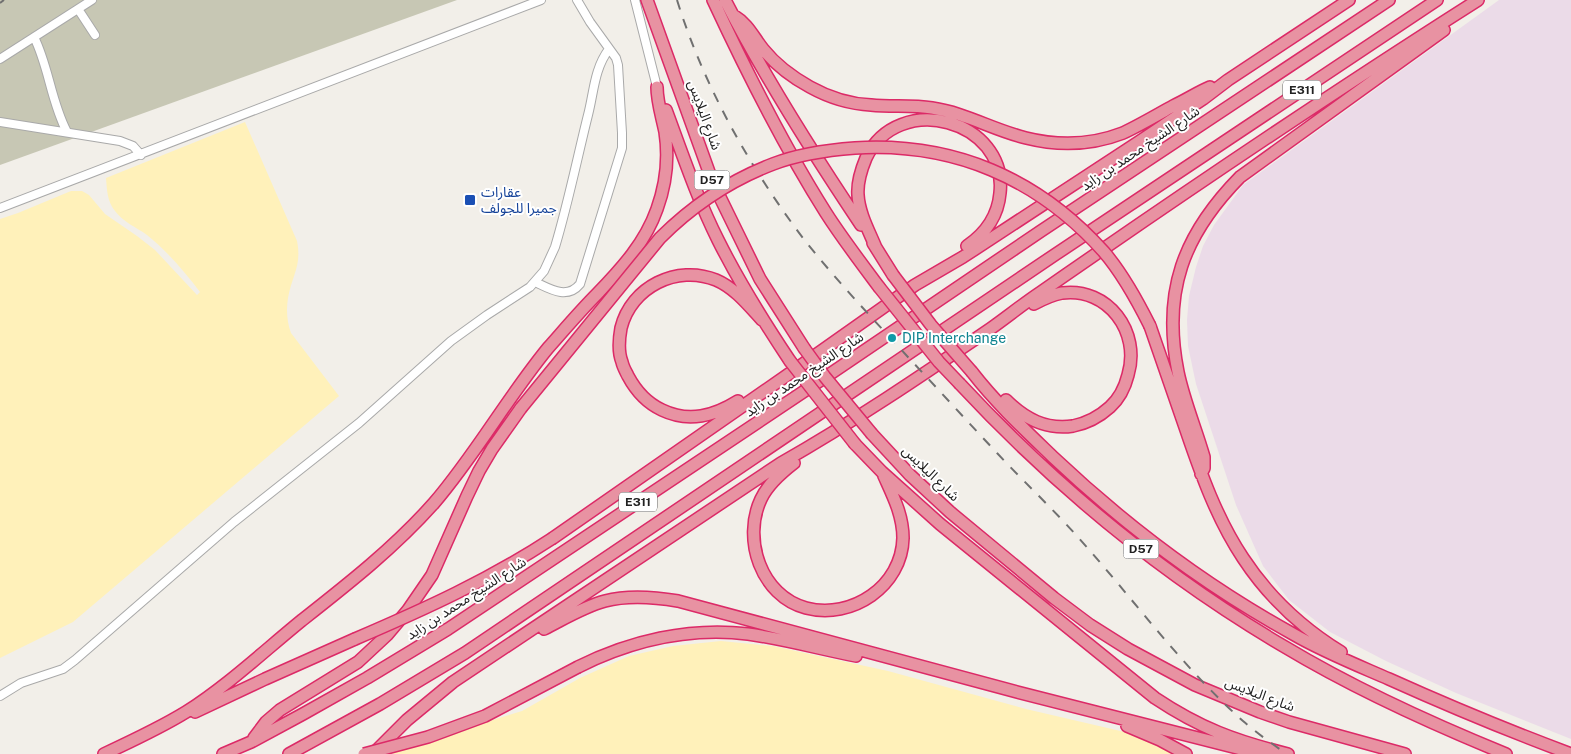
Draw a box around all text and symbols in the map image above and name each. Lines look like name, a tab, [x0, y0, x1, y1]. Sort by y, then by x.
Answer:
street label: شارع اليلايس	[682, 78, 725, 153]
road number: E311	[1283, 80, 1321, 100]
street label: شارع الشيخ محمد بن زايد	[1078, 102, 1204, 196]
road number: D57	[694, 170, 730, 190]
place label: عقارات جميرا للجولف	[481, 184, 557, 217]
marker: عقارات جميرا للجولف	[463, 193, 477, 207]
street label: شارع الشيخ محمد بن زايد	[742, 328, 868, 422]
place label: DIP Interchange	[902, 330, 1006, 346]
marker: DIP Interchange	[886, 332, 898, 344]
street label: شارع اليلايس	[897, 442, 963, 506]
road number: E311	[619, 492, 657, 512]
road number: D57	[1124, 540, 1158, 558]
street label: شارع الشيخ محمد بن زايد	[403, 553, 531, 645]
street label: شارع اليلايس	[1222, 673, 1297, 717]

